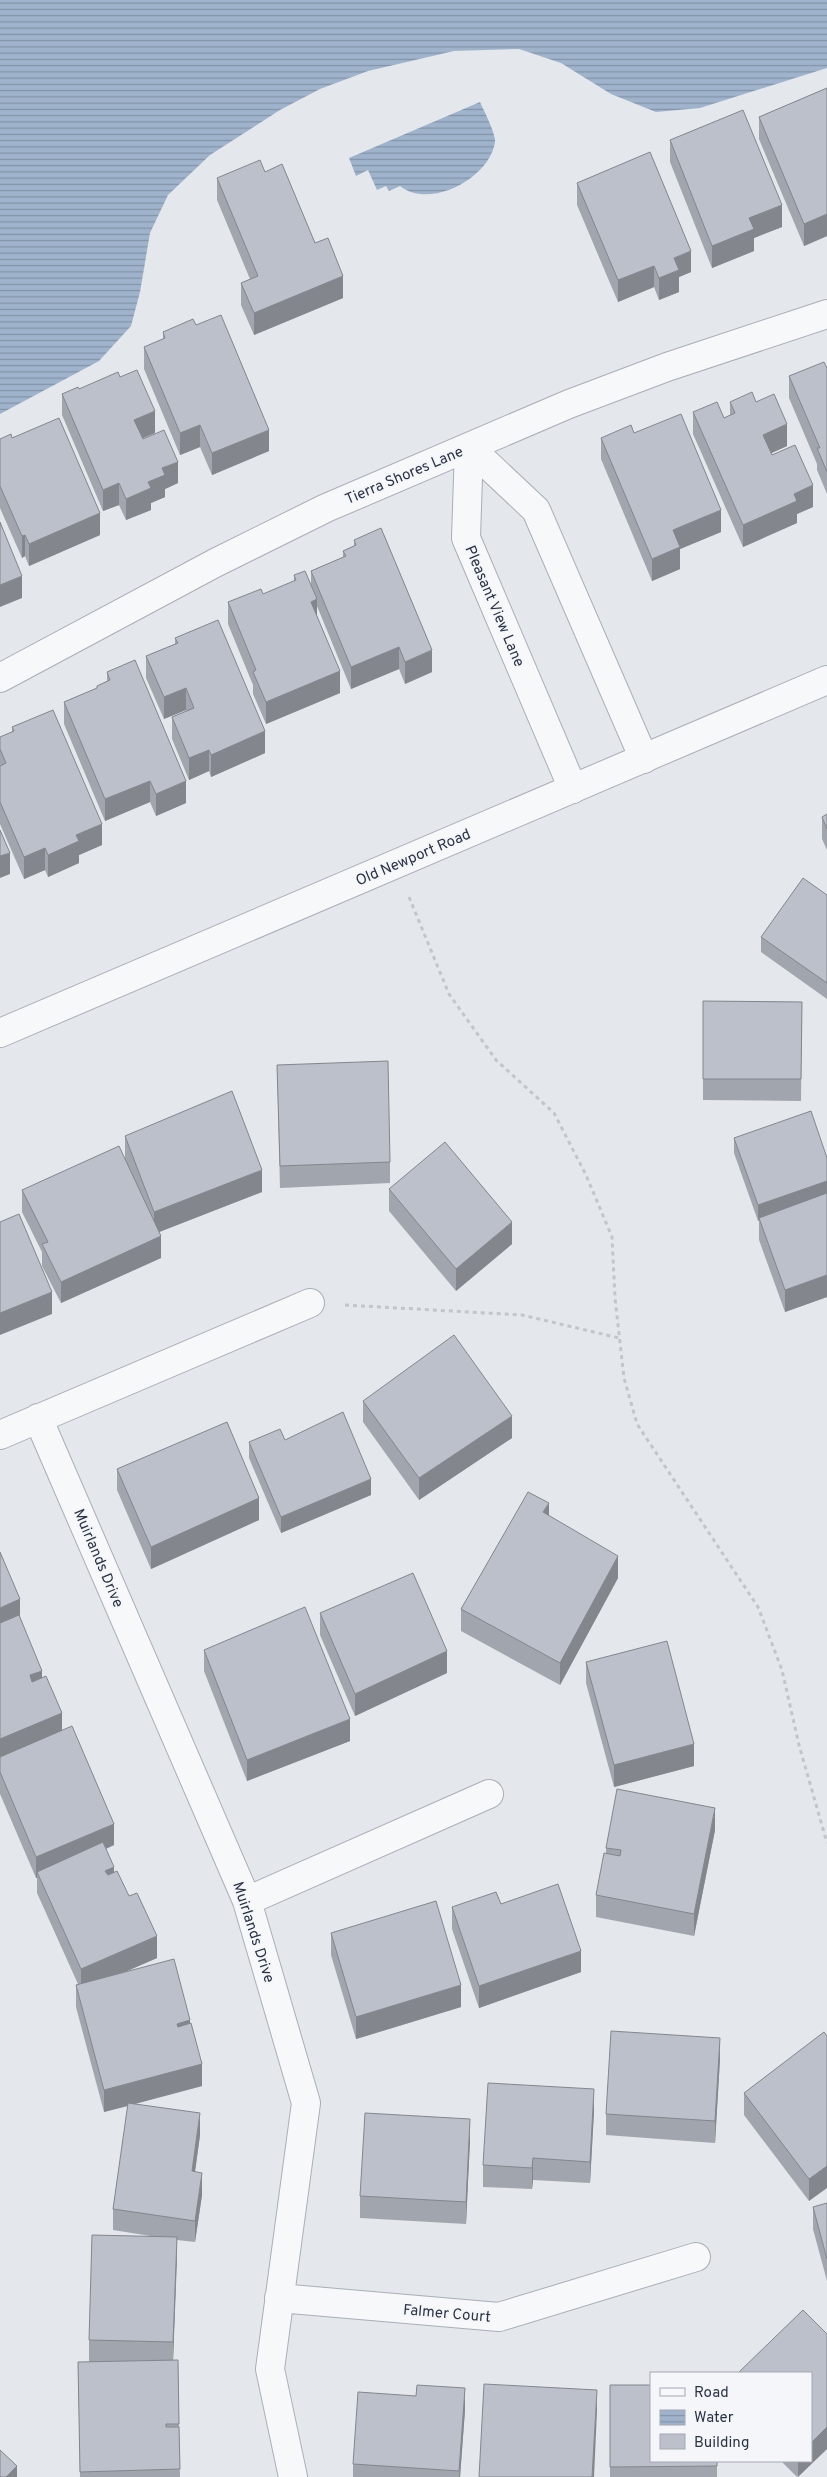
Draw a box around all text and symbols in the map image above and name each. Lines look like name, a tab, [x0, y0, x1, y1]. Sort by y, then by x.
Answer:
street label: Tierra Shores Lane	[343, 443, 467, 510]
street label: Pleasant View Lane	[459, 543, 528, 670]
street label: Old Newport Road	[353, 826, 474, 891]
street label: Muirlands Drive	[68, 1506, 127, 1611]
street label: Muirlands Drive	[227, 1879, 278, 1985]
street label: Falmer Court	[402, 2301, 492, 2328]
legend	[650, 2372, 812, 2462]
text: Road	[694, 2384, 729, 2403]
text: Water	[694, 2409, 734, 2428]
text: Building	[694, 2434, 749, 2453]

